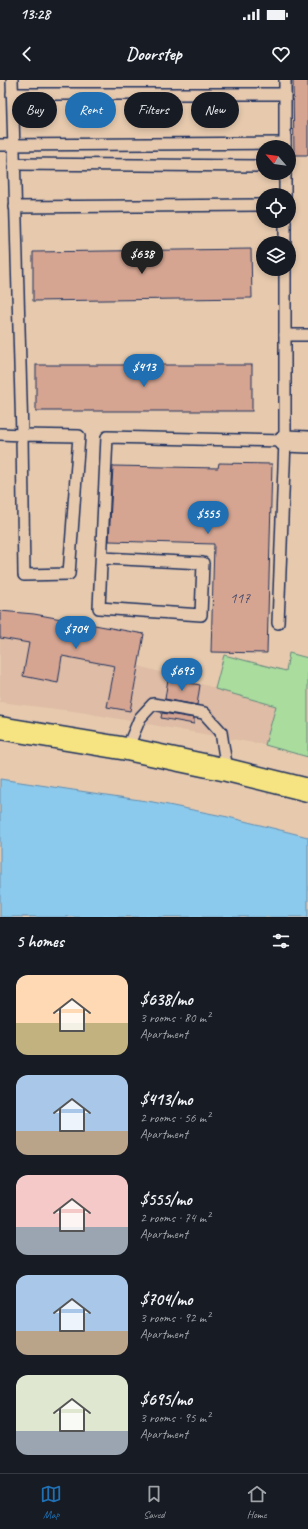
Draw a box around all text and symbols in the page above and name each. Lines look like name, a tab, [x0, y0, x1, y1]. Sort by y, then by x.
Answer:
text: 13:28	[20, 5, 50, 24]
icon: back	[16, 43, 38, 65]
text: Doorstep	[126, 43, 182, 65]
icon: heart	[270, 43, 292, 65]
chip: Buy	[12, 92, 57, 128]
chip: Rent	[65, 92, 116, 128]
chip: Filters	[124, 92, 183, 128]
chip: New	[191, 92, 239, 128]
north arrow	[256, 140, 296, 180]
map controls	[256, 140, 296, 276]
button: locate	[256, 188, 296, 228]
button: layers	[256, 236, 296, 276]
pin: $638	[118, 241, 166, 275]
text: $638	[130, 246, 154, 262]
pin: $413	[120, 354, 168, 388]
text: $413	[132, 359, 156, 375]
pin: $555	[184, 501, 232, 535]
text: $555	[197, 506, 219, 522]
house number: 117	[230, 589, 251, 608]
pin: $704	[52, 616, 100, 650]
text: $704	[64, 621, 88, 637]
pin: $695	[158, 658, 206, 692]
text: $695	[170, 663, 194, 679]
icon: filters	[270, 930, 292, 952]
text: 5 homes	[16, 931, 64, 952]
text: $638/mo	[140, 989, 193, 1010]
icon: home	[48, 991, 96, 1039]
text: 3 rooms · 80 m²	[140, 1010, 210, 1026]
text: Apartment	[140, 1026, 188, 1042]
text: $413/mo	[140, 1089, 192, 1110]
icon: home	[48, 1091, 96, 1139]
text: 2 rooms · 56 m²	[140, 1110, 210, 1126]
text: Apartment	[140, 1126, 188, 1142]
text: $555/mo	[140, 1189, 192, 1210]
icon: home	[48, 1191, 96, 1239]
text: 2 rooms · 74 m²	[140, 1210, 210, 1226]
text: Apartment	[140, 1226, 188, 1242]
text: $704/mo	[140, 1289, 192, 1310]
icon: home	[48, 1291, 96, 1339]
text: 3 rooms · 92 m²	[140, 1310, 210, 1326]
text: Apartment	[140, 1326, 188, 1342]
text: $695/mo	[140, 1389, 192, 1410]
icon: home	[48, 1391, 96, 1439]
text: 3 rooms · 95 m²	[140, 1410, 210, 1426]
text: Apartment	[140, 1426, 188, 1442]
tab: Map	[40, 1483, 62, 1521]
tab: Saved	[143, 1483, 165, 1521]
tab: Home	[246, 1483, 268, 1521]

